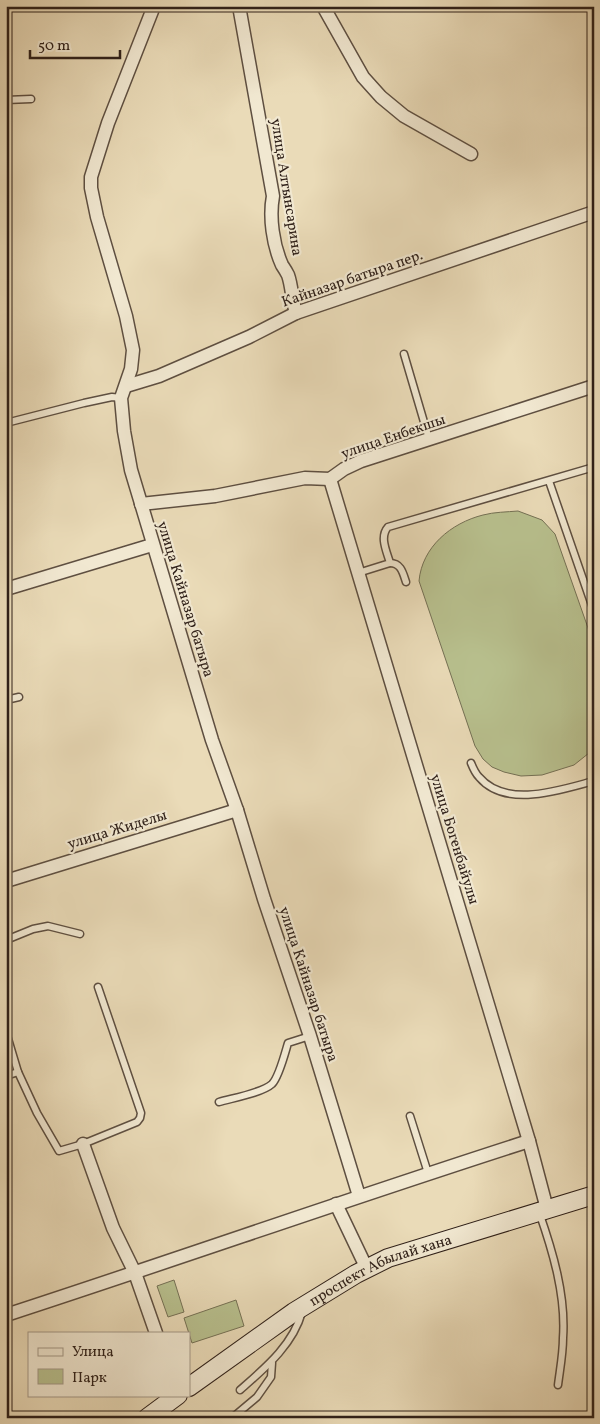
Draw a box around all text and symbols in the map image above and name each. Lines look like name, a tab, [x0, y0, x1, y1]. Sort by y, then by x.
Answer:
scale bar	[30, 28, 120, 60]
text: 50 m	[38, 36, 70, 57]
street label: улица Алтынсарина	[264, 117, 307, 257]
street label: Кайназар батыра пер.	[279, 245, 426, 313]
street label: улица Енбекшы	[339, 410, 449, 465]
street label: улица Кайназар батыра	[151, 519, 218, 680]
street label: улица Богенбайулы	[424, 772, 484, 908]
street label: улица Жиделы	[65, 805, 170, 856]
street label: улица Кайназар батыра	[273, 904, 343, 1065]
street label: проспект Абылай хана	[306, 1230, 455, 1312]
legend	[28, 1332, 190, 1396]
text: Улица	[72, 1342, 114, 1363]
text: Парк	[72, 1368, 107, 1389]

